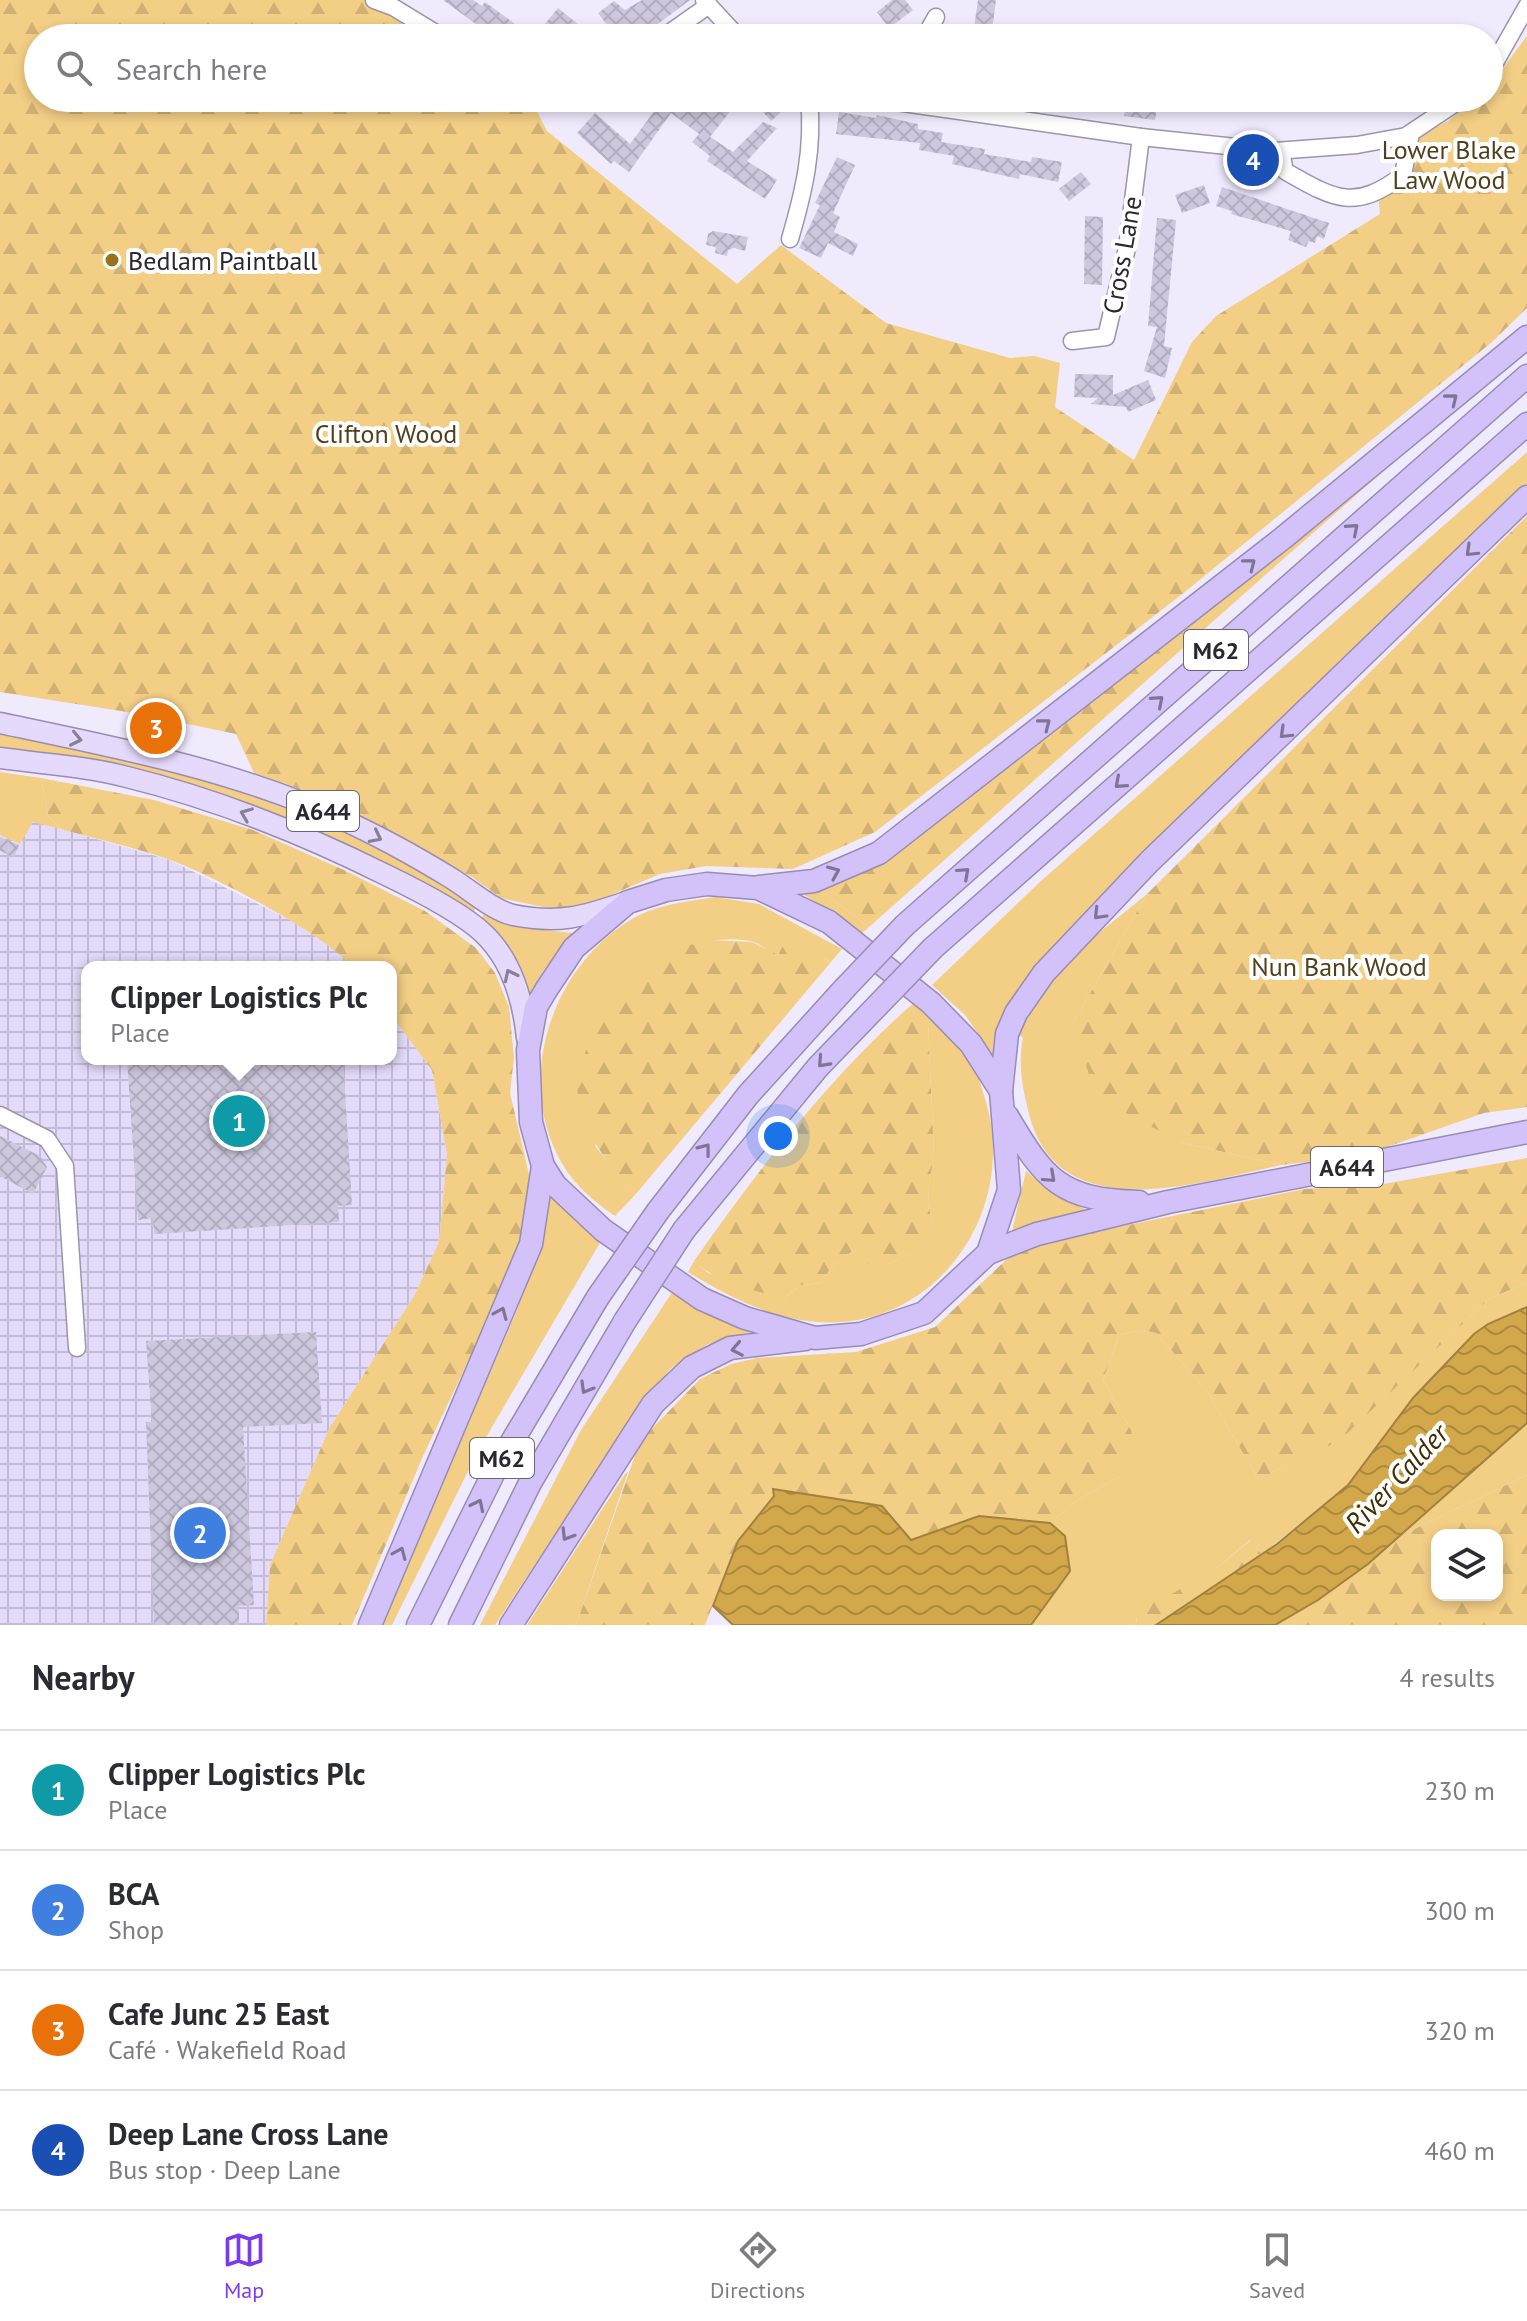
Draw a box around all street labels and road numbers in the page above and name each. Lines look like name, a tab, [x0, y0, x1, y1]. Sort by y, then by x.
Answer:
street label: Cross Lane	[1095, 193, 1149, 317]
road number: M62	[1184, 630, 1248, 670]
road number: A644	[287, 791, 359, 831]
road number: A644	[1311, 1147, 1383, 1187]
road number: M62	[470, 1438, 534, 1478]

